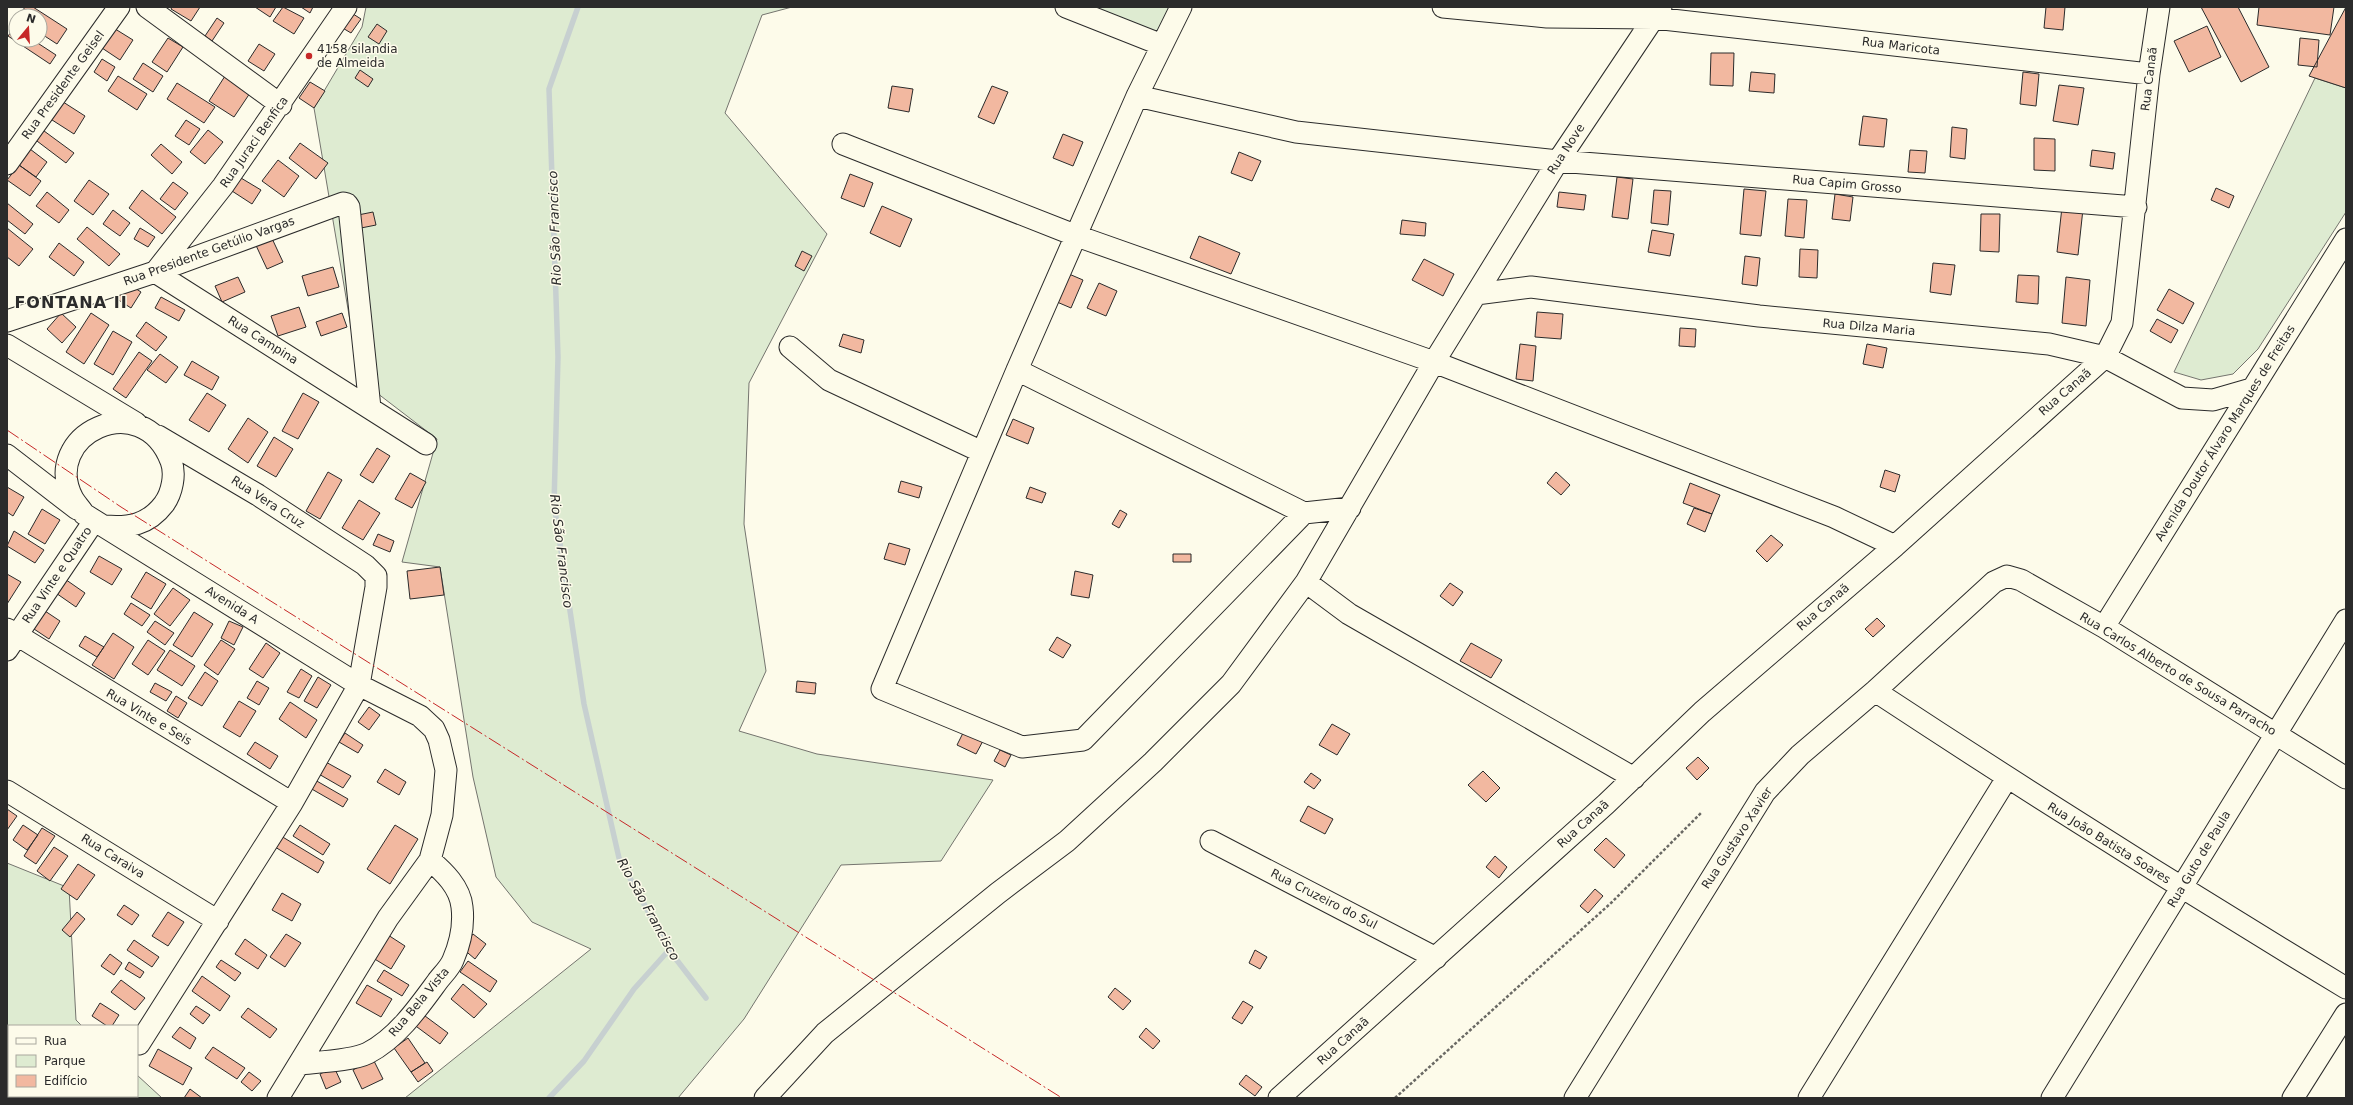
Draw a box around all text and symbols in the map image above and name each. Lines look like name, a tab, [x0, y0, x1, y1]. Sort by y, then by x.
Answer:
north arrow	[8, 8, 48, 48]
text: N	[25, 11, 37, 27]
street label: Rua Presidente Geisel	[19, 28, 107, 142]
street label: Rua Maricota	[1861, 34, 1941, 58]
place label: 4158 silandia de Almeida	[317, 42, 398, 70]
street label: Rua Canaã	[2138, 46, 2160, 112]
marker: 4158 silandia de Almeida	[304, 51, 314, 61]
street label: Rua Juraci Benfica	[217, 94, 291, 190]
street label: Rua Nove	[1545, 121, 1587, 177]
water label: Rio São Francisco	[545, 170, 564, 286]
street label: Rua Capim Grosso	[1792, 172, 1902, 196]
street label: Rua Presidente Getúlio Vargas	[121, 213, 297, 289]
district label: FONTANA II	[14, 293, 128, 312]
street label: Rua Campina	[225, 313, 301, 367]
street label: Rua Dilza Maria	[1822, 316, 1916, 338]
street label: Avenida Doutor Álvaro Marques de Freitas	[2151, 322, 2298, 544]
street label: Rua Canaã	[2036, 366, 2094, 418]
street label: Rua Vera Cruz	[229, 473, 307, 531]
water label: Rio São Francisco	[547, 493, 576, 609]
street label: Rua Vinte e Quatro	[19, 524, 95, 626]
street label: Rua Canaã	[1794, 581, 1852, 633]
street label: Avenida A	[203, 583, 262, 627]
street label: Rua Carlos Alberto de Sousa Parracho	[2077, 610, 2279, 738]
street label: Rua Vinte e Seis	[104, 686, 194, 748]
street label: Rua Gustavo Xavier	[1699, 784, 1775, 891]
street label: Rua Canaã	[1554, 797, 1612, 851]
street label: Rua João Batista Soares	[2045, 799, 2173, 887]
street label: Rua Guto de Paula	[2165, 808, 2233, 910]
street label: Rua Caraiva	[79, 831, 147, 881]
water label: Rio São Francisco	[614, 855, 683, 963]
street label: Rua Cruzeiro do Sul	[1268, 866, 1380, 932]
street label: Rua Bela Vista	[386, 964, 452, 1040]
street label: Rua Canaã	[1314, 1014, 1372, 1068]
legend	[8, 1025, 138, 1097]
text: Rua	[44, 1034, 67, 1048]
text: Parque	[44, 1054, 85, 1068]
text: Edifício	[44, 1074, 87, 1088]

